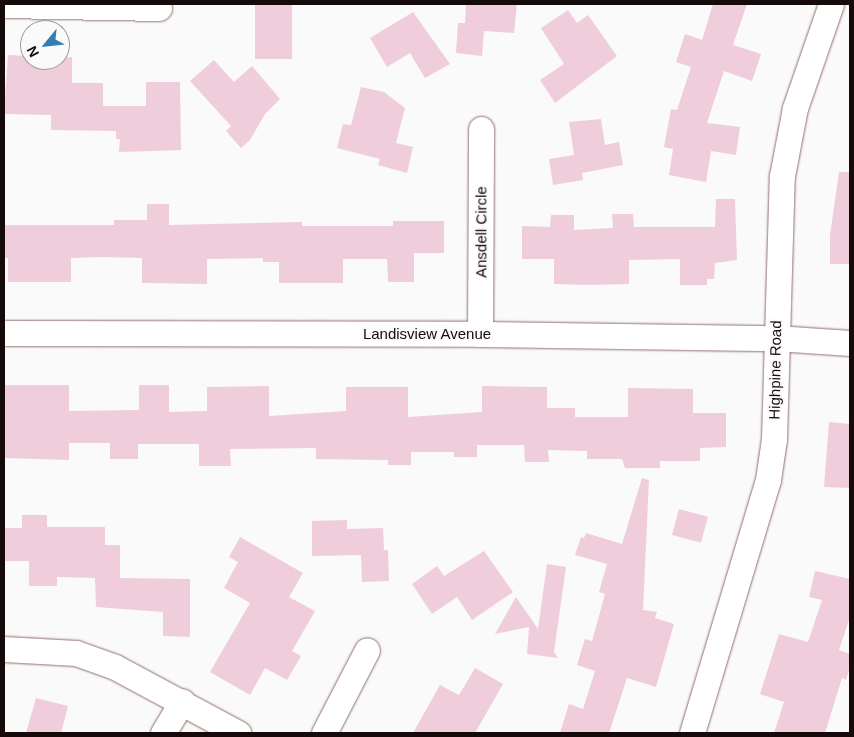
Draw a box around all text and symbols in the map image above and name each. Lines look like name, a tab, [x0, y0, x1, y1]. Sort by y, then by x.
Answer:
north arrow	[20, 20, 70, 70]
text: N	[23, 43, 42, 60]
street label: Ansdell Circle	[472, 186, 490, 278]
street label: Highpine Road	[765, 320, 785, 420]
street label: Landisview Avenue	[363, 325, 491, 343]

